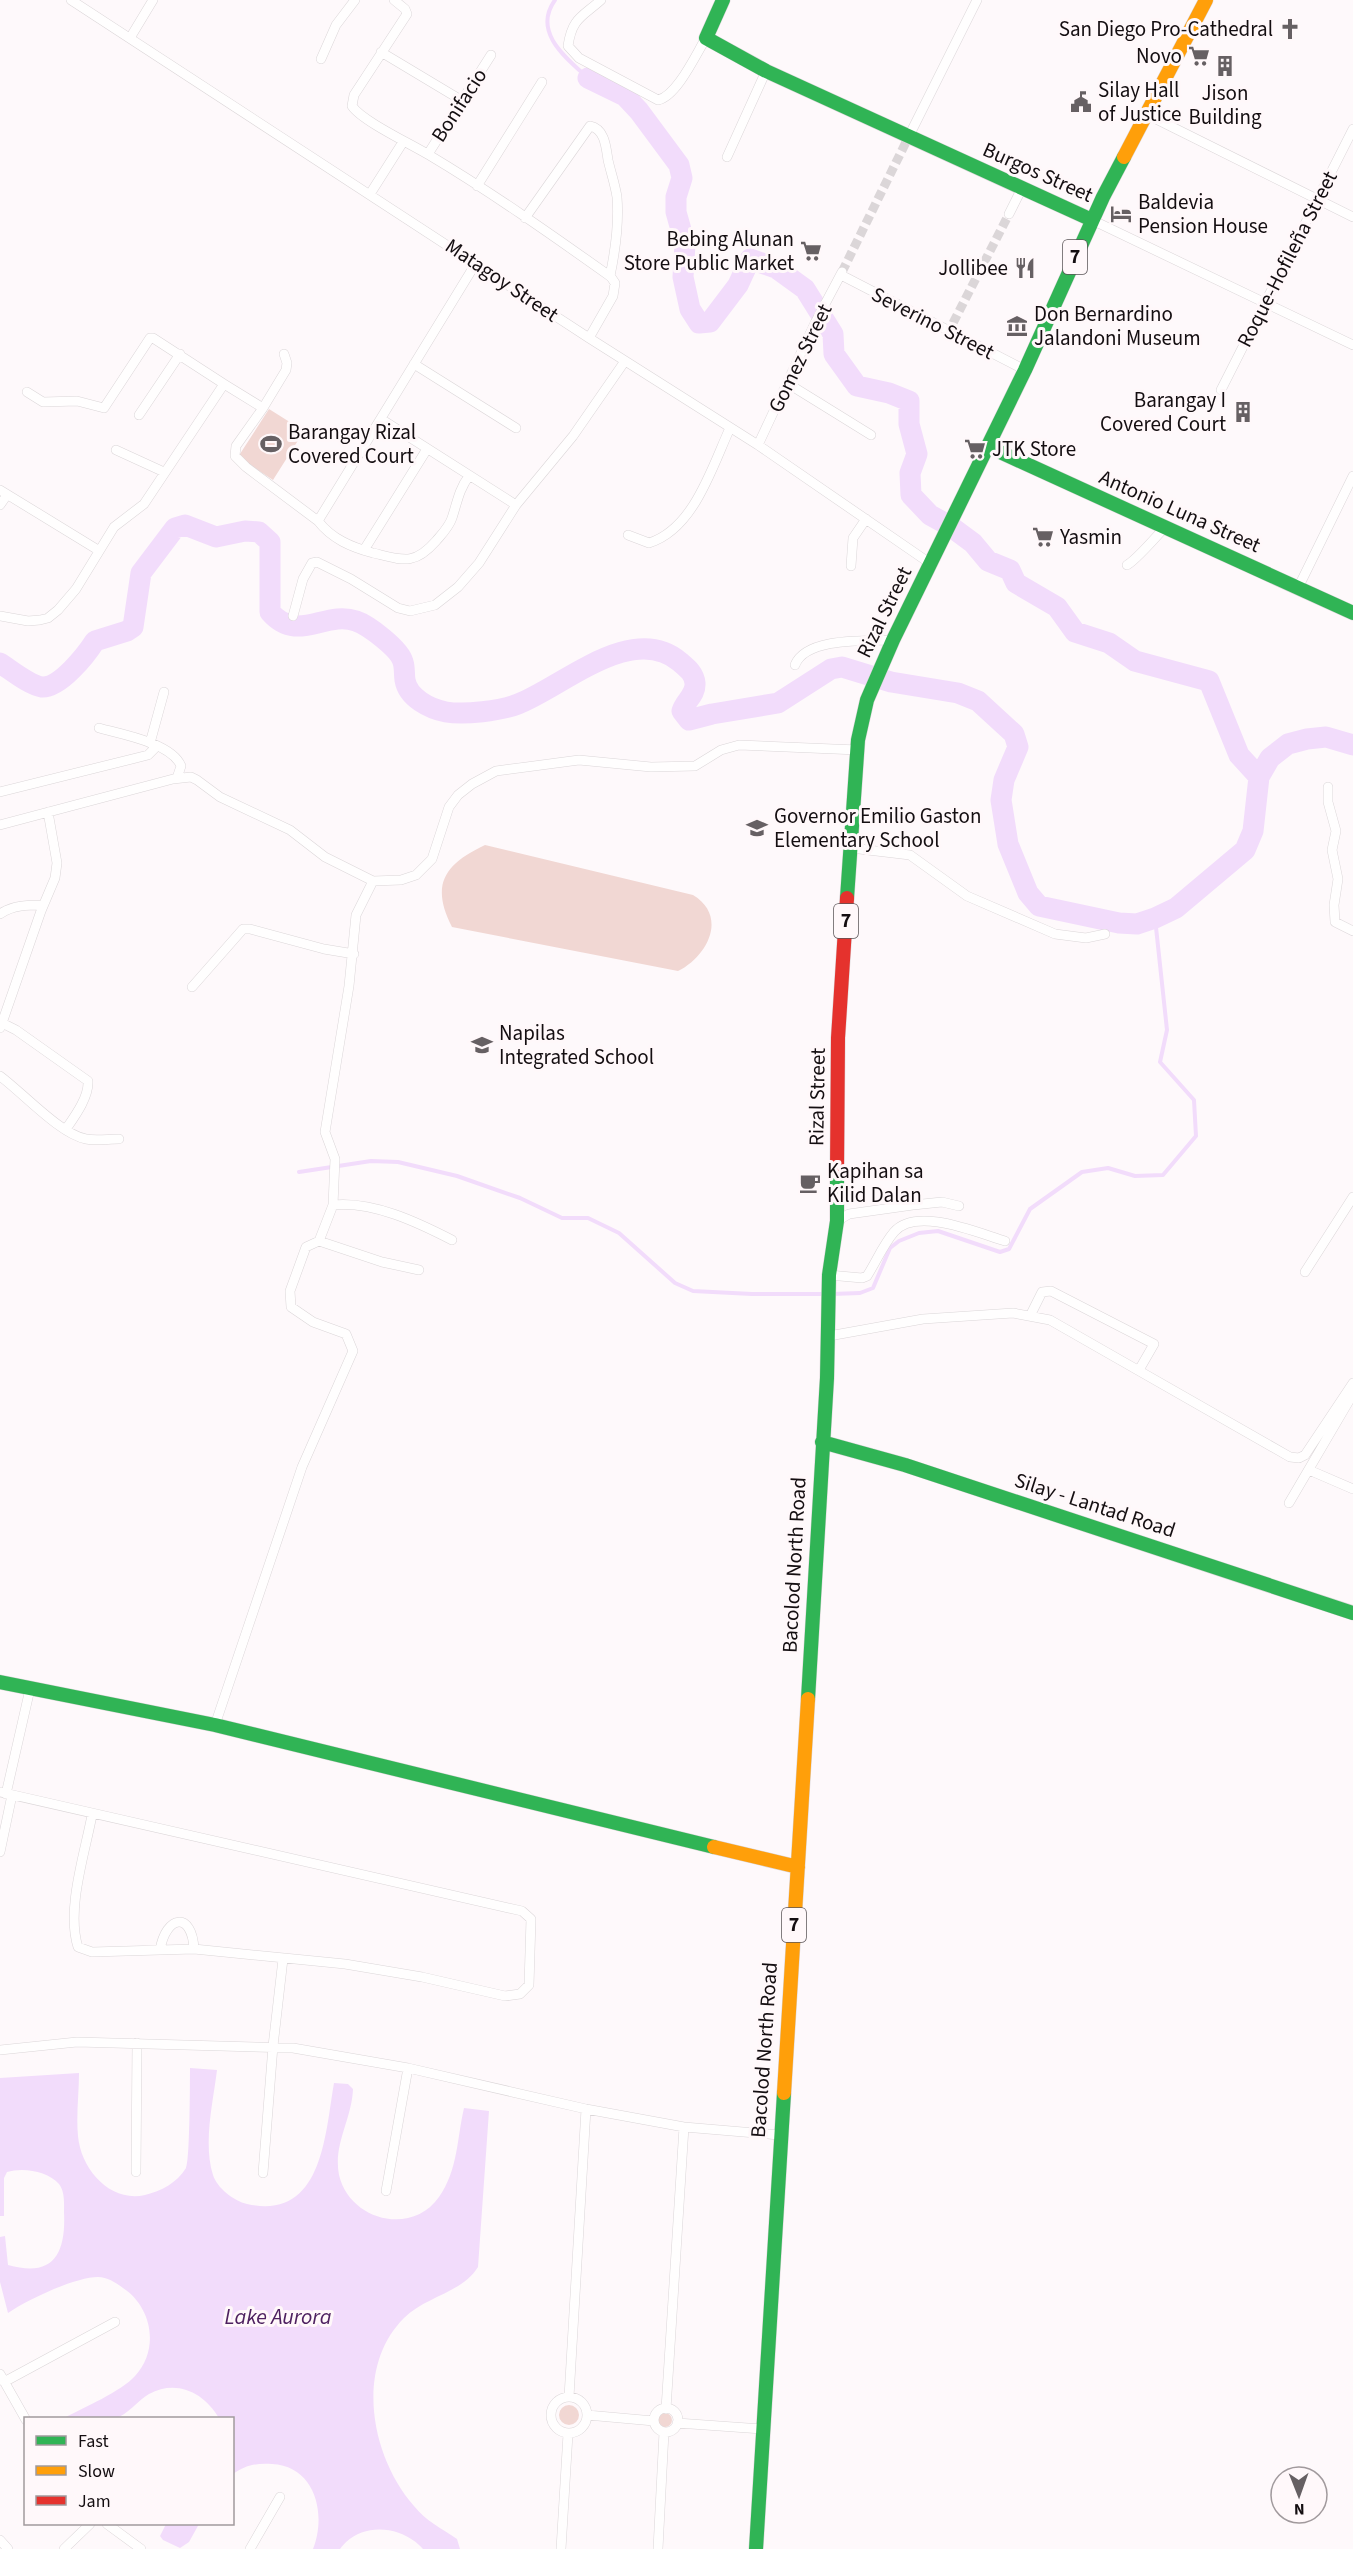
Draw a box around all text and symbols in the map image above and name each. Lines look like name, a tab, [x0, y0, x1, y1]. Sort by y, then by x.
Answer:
place label: San Diego Pro-Cathedral	[1059, 14, 1273, 44]
church icon: San Diego Pro-Cathedral	[1278, 17, 1302, 41]
place label: Novo	[1136, 41, 1182, 71]
supermarket icon: Novo	[1187, 44, 1211, 68]
building icon: Jison Building	[1213, 54, 1237, 78]
street label: Bonifacio	[424, 62, 494, 148]
place label: Silay Hall of Justice	[1098, 75, 1181, 129]
place label: Jison Building	[1188, 78, 1262, 132]
public building icon: Silay Hall of Justice	[1069, 90, 1093, 114]
street label: Burgos Street	[978, 134, 1098, 210]
street label: Roque-Hofileña Street	[1230, 166, 1344, 352]
place label: Baldevia Pension House	[1138, 187, 1268, 241]
hotel icon: Baldevia Pension House	[1109, 202, 1133, 226]
place label: Bebing Alunan Store Public Market	[624, 224, 794, 278]
street label: Matagoy Street	[439, 231, 565, 329]
supermarket icon: Bebing Alunan Store Public Market	[799, 239, 823, 263]
road number: 7	[1063, 240, 1087, 274]
place label: Jollibee	[938, 253, 1008, 283]
restaurant icon: Jollibee	[1013, 256, 1037, 280]
street label: Severino Street	[866, 279, 1000, 367]
street label: Gomez Street	[761, 298, 839, 418]
place label: Don Bernardino Jalandoni Museum	[1034, 299, 1201, 353]
museum icon: Don Bernardino Jalandoni Museum	[1005, 314, 1029, 338]
place label: Barangay I Covered Court	[1100, 385, 1226, 439]
building icon: Barangay I Covered Court	[1231, 400, 1255, 424]
place label: Barangay Rizal Covered Court	[288, 417, 416, 471]
sports icon: Barangay Rizal Covered Court	[259, 432, 283, 456]
place label: JTK Store	[992, 434, 1076, 464]
supermarket icon: JTK Store	[963, 437, 987, 461]
street label: Antonio Luna Street	[1095, 462, 1265, 560]
place label: Yasmin	[1059, 522, 1122, 552]
supermarket icon: Yasmin	[1031, 525, 1055, 549]
street label: Rizal Street	[849, 561, 919, 663]
place label: Governor Emilio Gaston Elementary School	[774, 801, 981, 855]
school or university icon: Governor Emilio Gaston Elementary School	[745, 816, 769, 840]
road number: 7	[834, 904, 858, 938]
place label: Napilas Integrated School	[499, 1018, 654, 1072]
school or university icon: Napilas Integrated School	[470, 1033, 494, 1057]
street label: Rizal Street	[801, 1048, 833, 1146]
place label: Kapihan sa Kilid Dalan	[827, 1156, 924, 1210]
cafe icon: Kapihan sa Kilid Dalan	[798, 1171, 822, 1195]
street label: Silay - Lantad Road	[1011, 1465, 1179, 1545]
street label: Bacolod North Road	[774, 1476, 814, 1654]
road number: 7	[782, 1908, 806, 1942]
street label: Bacolod North Road	[743, 1961, 785, 2139]
water label: Lake Aurora	[225, 2301, 332, 2333]
legend	[24, 2417, 234, 2525]
text: Fast	[78, 2429, 109, 2454]
text: Slow	[78, 2459, 115, 2484]
north arrow	[1269, 2465, 1329, 2525]
text: Jam	[78, 2489, 111, 2514]
text: N	[1294, 2498, 1305, 2520]

